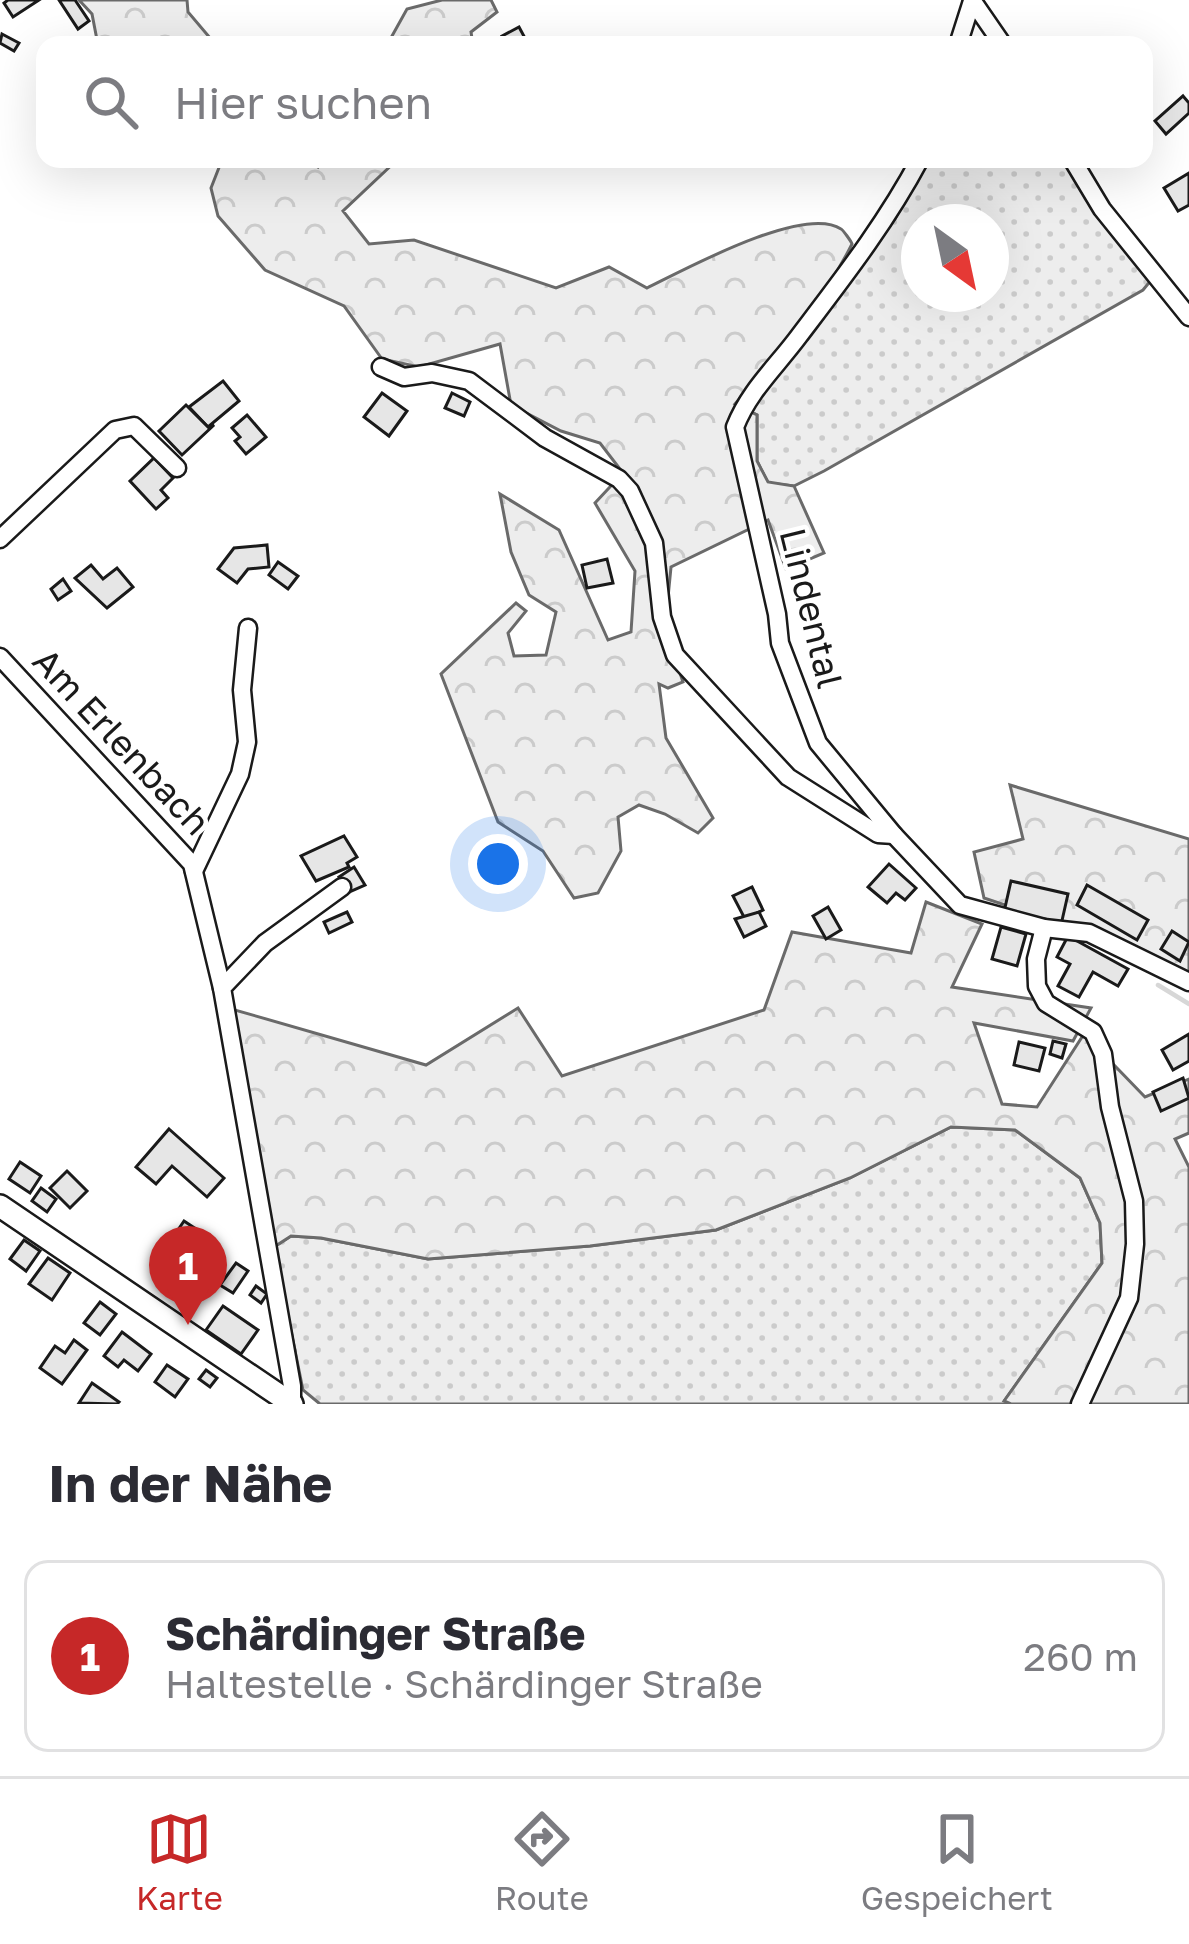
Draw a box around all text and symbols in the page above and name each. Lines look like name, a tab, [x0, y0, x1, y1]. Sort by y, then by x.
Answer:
search box	[36, 36, 1153, 168]
icon: search	[78, 69, 144, 135]
text: Hier suchen	[174, 75, 432, 129]
north arrow	[901, 204, 1009, 312]
street label: Lindental	[771, 524, 853, 692]
street label: Am Erlenbach	[25, 639, 219, 843]
your location	[468, 834, 528, 894]
pin: 1	[149, 1226, 227, 1325]
text: In der Nähe	[48, 1452, 332, 1513]
text: Schärdinger Straße	[165, 1606, 586, 1660]
text: 1	[80, 1633, 100, 1680]
text: 260 m	[1023, 1633, 1138, 1680]
text: Haltestelle · Schärdinger Straße	[165, 1660, 763, 1707]
tab: Karte	[136, 1806, 223, 1917]
tab: Route	[495, 1806, 589, 1917]
tab: Gespeichert	[861, 1806, 1053, 1917]

